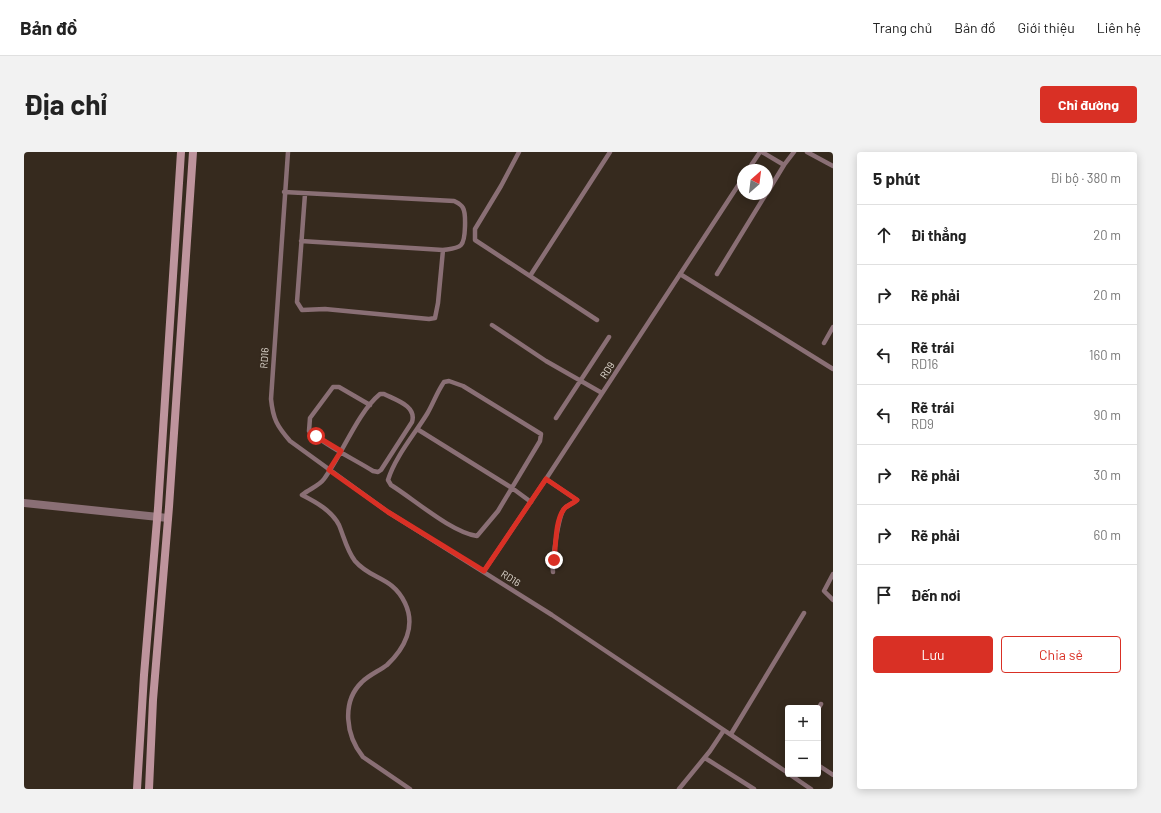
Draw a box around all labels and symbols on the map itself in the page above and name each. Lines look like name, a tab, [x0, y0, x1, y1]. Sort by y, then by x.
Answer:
north arrow	[737, 164, 773, 200]
street label: RD16	[257, 347, 271, 369]
street label: RD9	[597, 359, 617, 381]
route start	[307, 427, 325, 445]
route end	[545, 551, 563, 569]
street label: RD16	[499, 567, 523, 589]

